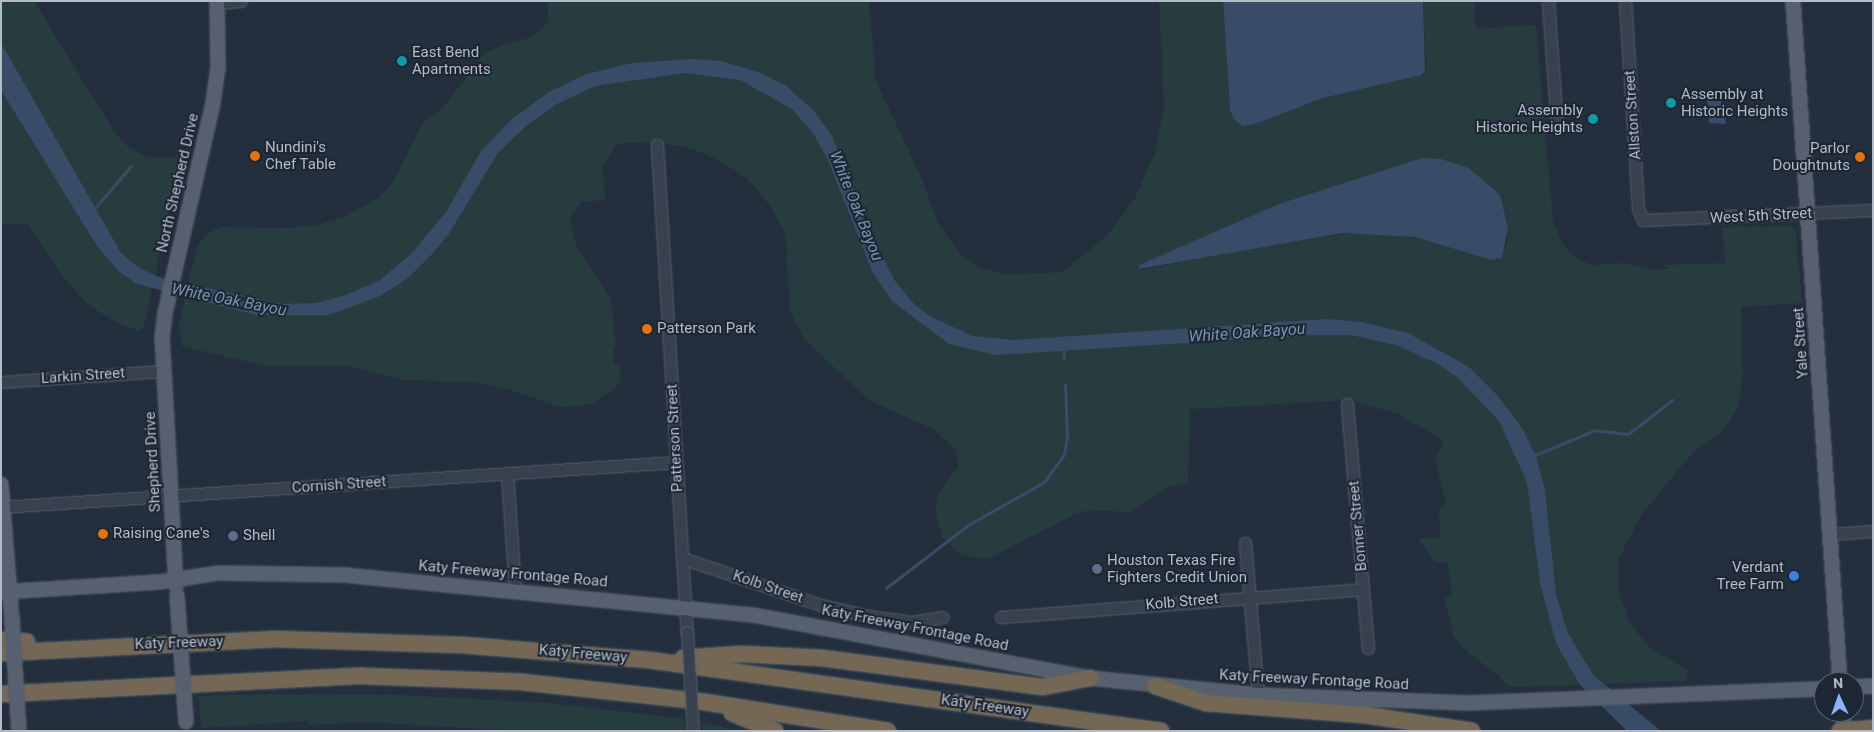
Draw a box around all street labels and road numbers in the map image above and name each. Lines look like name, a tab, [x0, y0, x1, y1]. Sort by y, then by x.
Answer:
street label: Allston Street	[1621, 70, 1645, 160]
street label: North Shepherd Drive	[153, 112, 203, 254]
street label: West 5th Street	[1709, 204, 1813, 228]
street label: Yale Street	[1790, 307, 1812, 379]
street label: Larkin Street	[40, 364, 126, 388]
street label: Patterson Street	[663, 383, 687, 493]
street label: Shepherd Drive	[141, 411, 165, 513]
street label: Cornish Street	[291, 473, 387, 497]
street label: Bonner Street	[1345, 480, 1371, 572]
street label: Katy Freeway Frontage Road	[418, 557, 608, 591]
street label: Kolb Street	[730, 567, 806, 607]
street label: Kolb Street	[1145, 590, 1219, 614]
street label: Katy Freeway Frontage Road	[820, 601, 1010, 655]
street label: Katy Freeway	[134, 632, 224, 654]
street label: Katy Freeway	[538, 641, 628, 667]
street label: Katy Freeway Frontage Road	[1219, 666, 1409, 694]
street label: Katy Freeway	[940, 691, 1030, 721]

